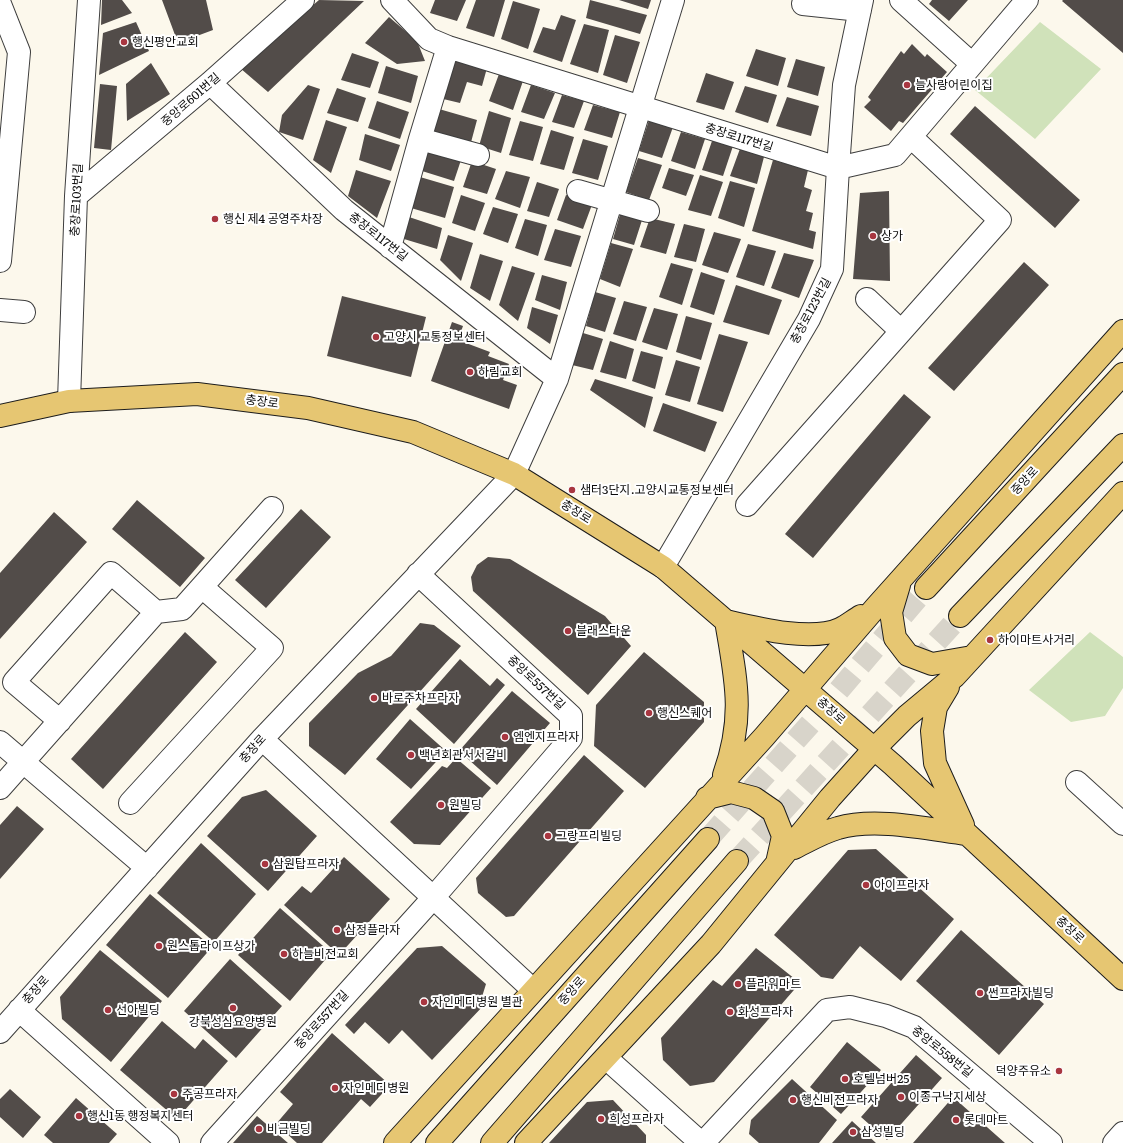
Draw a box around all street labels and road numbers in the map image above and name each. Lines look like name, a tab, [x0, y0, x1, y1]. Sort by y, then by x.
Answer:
street label: 중앙로601번길	[159, 70, 223, 130]
street label: 충장로117번길	[703, 121, 775, 155]
street label: 충장로103번길	[68, 163, 86, 237]
street label: 충장로117번길	[346, 210, 410, 264]
street label: 충장로123번길	[788, 276, 834, 346]
street label: 충장로	[245, 393, 279, 411]
street label: 중앙로	[1008, 464, 1042, 498]
street label: 충장로	[558, 497, 594, 527]
street label: 중앙로557번길	[504, 653, 568, 713]
street label: 충장로	[814, 695, 848, 727]
street label: 충장로	[237, 732, 269, 766]
street label: 충장로	[1053, 913, 1087, 947]
street label: 충장로	[20, 973, 52, 1007]
street label: 중앙로	[556, 974, 588, 1008]
street label: 중앙로557번길	[292, 988, 352, 1052]
street label: 중앙로558번길	[909, 1023, 975, 1081]

